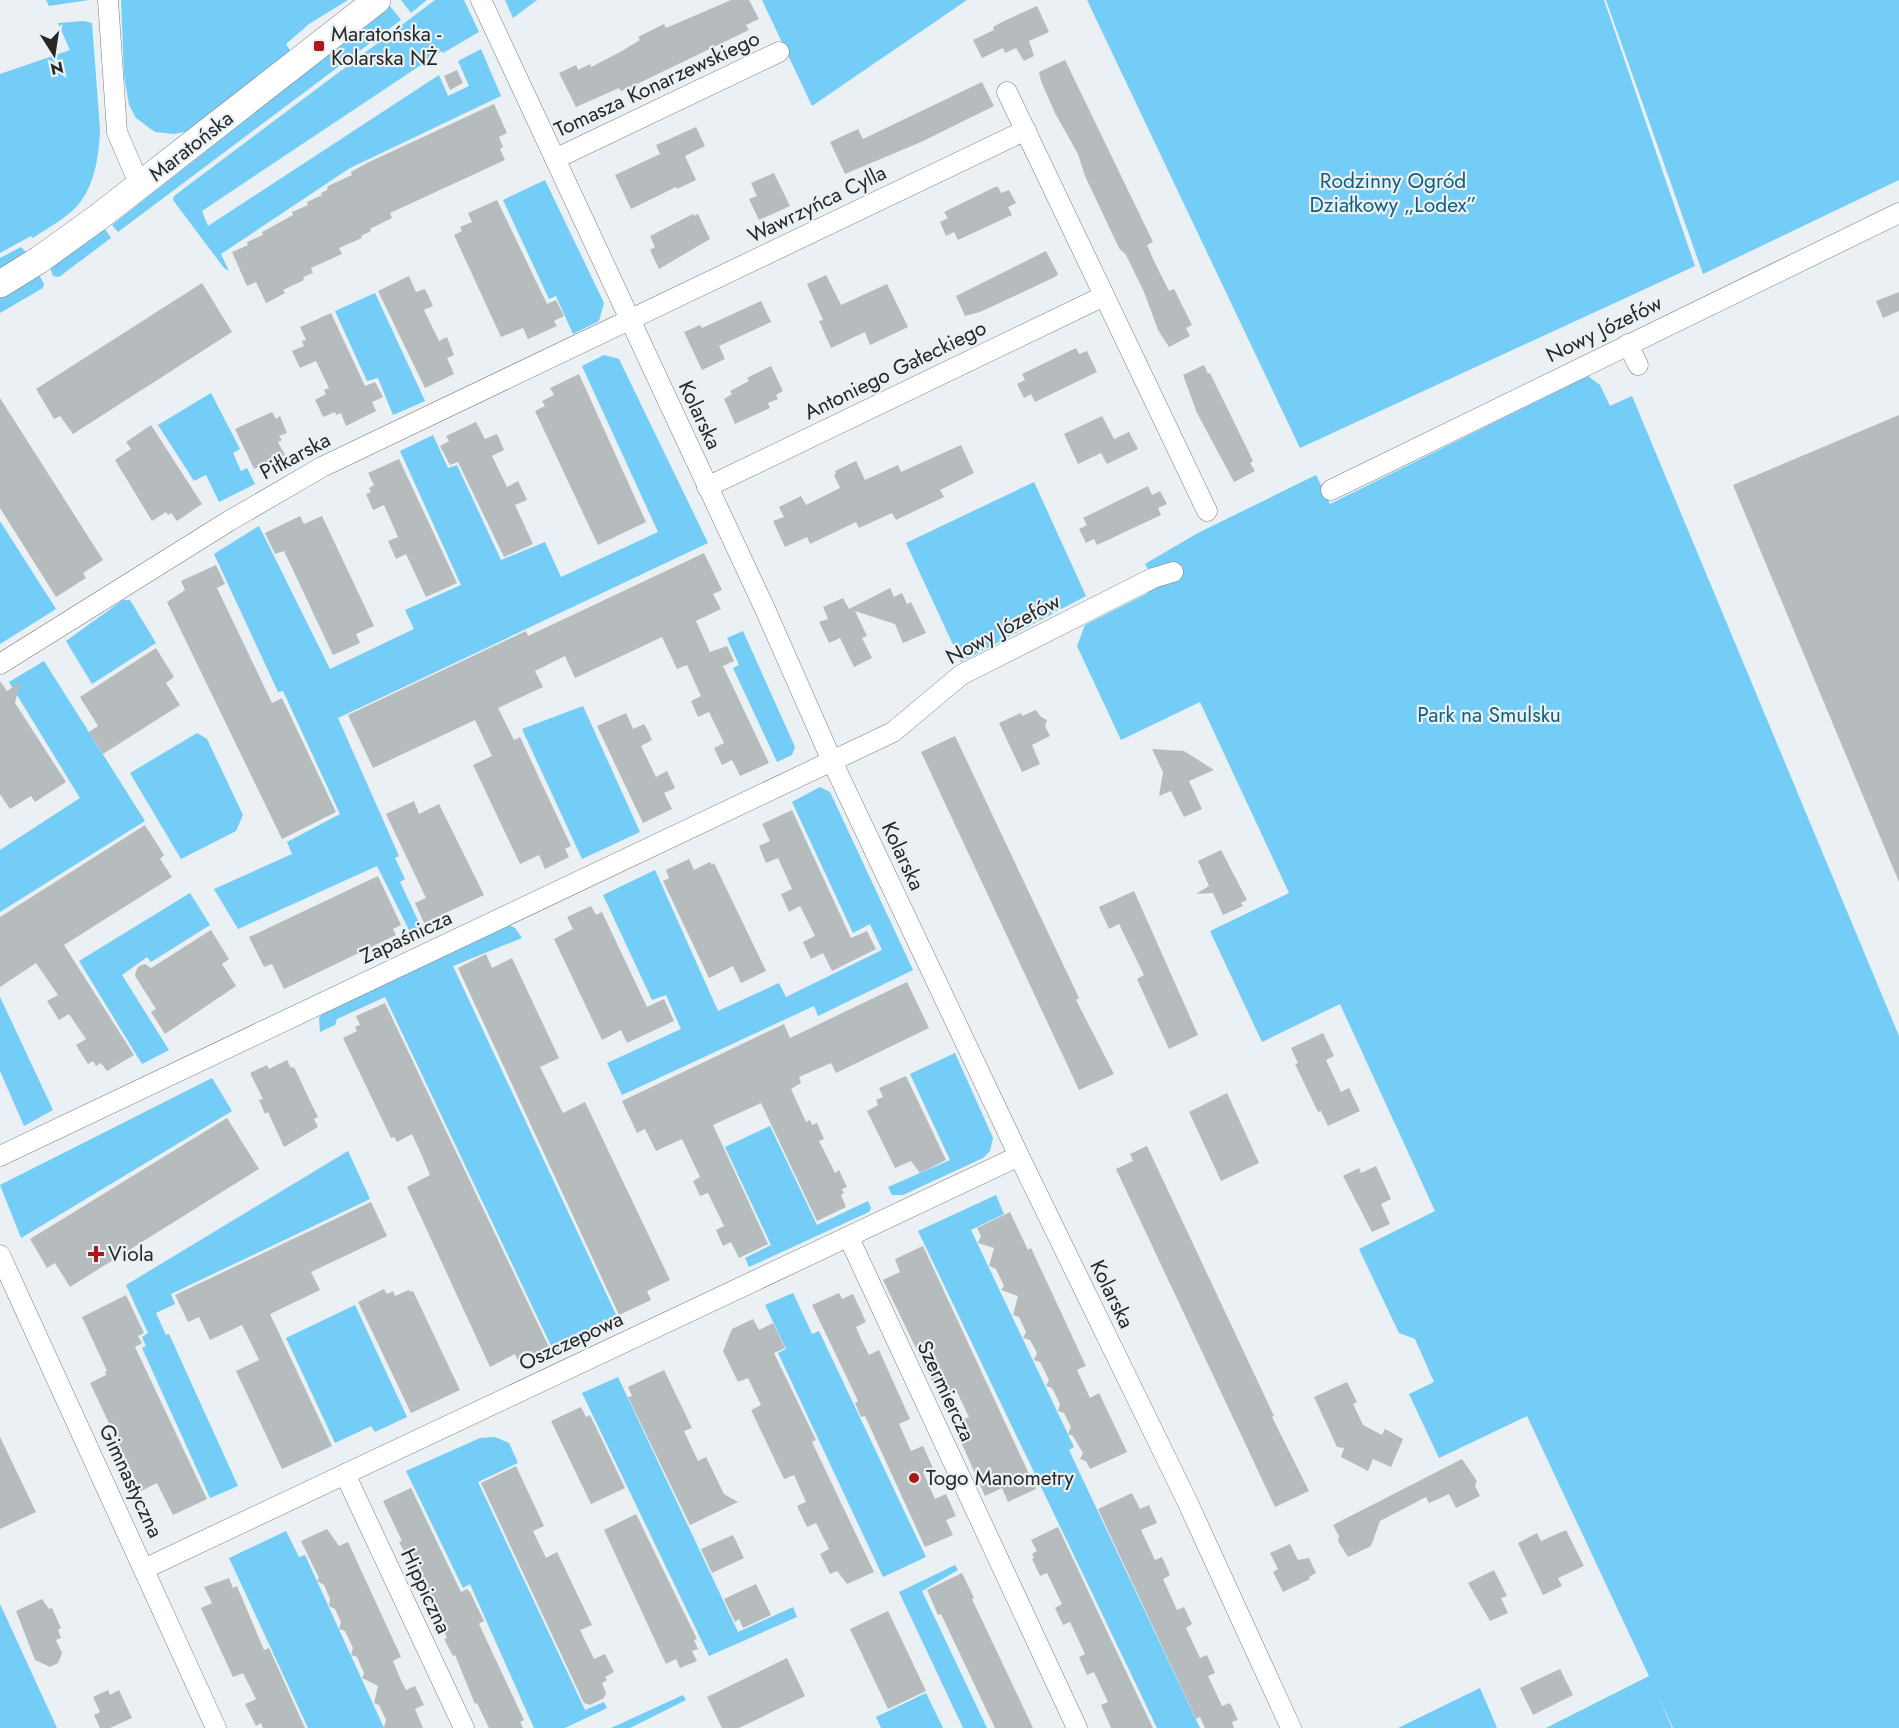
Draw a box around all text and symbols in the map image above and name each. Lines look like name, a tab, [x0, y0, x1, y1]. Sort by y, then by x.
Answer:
place label: Maratońska - Kolarska NŻ	[331, 19, 442, 73]
street label: Tomasza Konarzewskiego	[549, 23, 765, 145]
north arrow	[24, 24, 84, 84]
marker: Maratońska - Kolarska NŻ	[312, 39, 326, 53]
text: N	[48, 56, 66, 81]
street label: Maratońska	[142, 103, 240, 189]
street label: Wawrzyńca Cylla	[743, 157, 891, 251]
park label: Rodzinny Ogród Działkowy „Lodex”	[1309, 166, 1477, 220]
street label: Nowy Józefów	[1541, 288, 1668, 370]
street label: Antoniego Gałeckiego	[799, 313, 991, 427]
street label: Kolarska	[671, 376, 729, 454]
street label: Piłkarska	[254, 425, 336, 487]
street label: Nowy Józefów	[940, 586, 1066, 672]
park label: Park na Smulsku	[1417, 700, 1561, 730]
street label: Kolarska	[874, 817, 932, 895]
street label: Zapaśnicza	[355, 903, 457, 971]
place label: Viola	[108, 1239, 154, 1269]
marker: Viola	[89, 1247, 103, 1261]
street label: Kolarska	[1083, 1255, 1141, 1333]
street label: Oszczepowa	[514, 1304, 628, 1378]
street label: Szermiercza	[910, 1336, 982, 1446]
street label: Gimnastyczna	[92, 1419, 170, 1543]
place label: Togo Manometry	[926, 1463, 1075, 1493]
marker: Togo Manometry	[907, 1471, 921, 1485]
street label: Hippiczna	[393, 1544, 459, 1638]

